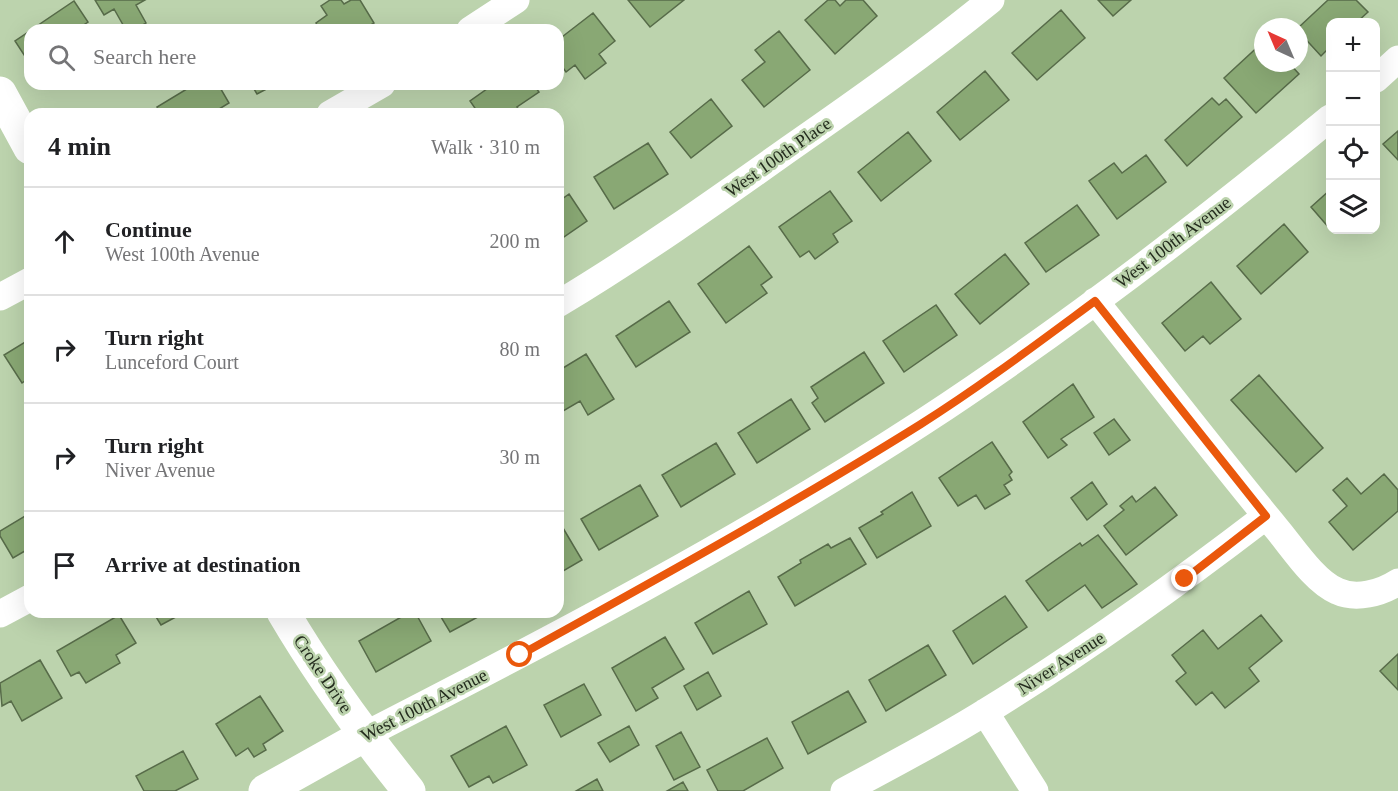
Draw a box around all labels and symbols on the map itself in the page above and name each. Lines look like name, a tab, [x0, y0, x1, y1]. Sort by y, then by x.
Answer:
north arrow	[1254, 18, 1308, 72]
street label: West 100th Place	[721, 113, 835, 201]
street label: West 100th Avenue	[1111, 192, 1235, 292]
route end	[1171, 565, 1197, 591]
street label: Niver Avenue	[1014, 628, 1108, 698]
street label: Croke Drive	[290, 631, 356, 717]
route start	[506, 641, 532, 667]
street label: West 100th Avenue	[357, 664, 491, 746]

